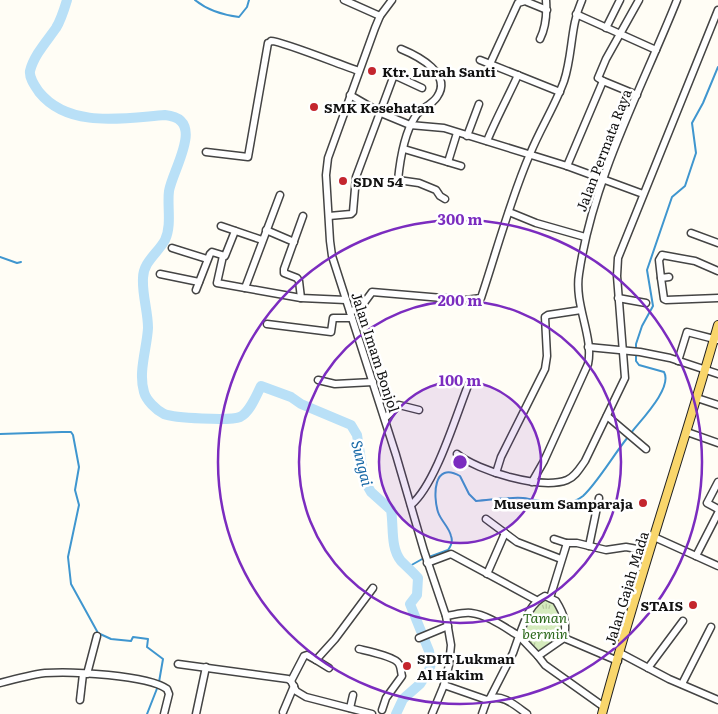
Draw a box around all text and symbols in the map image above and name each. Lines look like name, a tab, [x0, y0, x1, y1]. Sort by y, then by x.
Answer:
place label: Ktr. Lurah Santi	[382, 61, 496, 81]
marker: Ktr. Lurah Santi	[366, 65, 378, 77]
street label: Jalan Permata Raya	[570, 85, 636, 214]
place label: SMK Kesehatan	[324, 97, 435, 117]
marker: SMK Kesehatan	[308, 101, 320, 113]
place label: SDN 54	[353, 171, 404, 191]
marker: SDN 54	[337, 175, 349, 187]
text: 300 m	[438, 207, 482, 230]
text: 200 m	[438, 288, 482, 311]
street label: Jalan Imam Bonjol	[347, 289, 405, 415]
text: 100 m	[439, 368, 481, 391]
water label: Sungai	[346, 438, 380, 489]
centre of rings	[451, 453, 469, 471]
place label: Museum Samparaja	[494, 493, 634, 513]
marker: Museum Samparaja	[637, 497, 649, 509]
street label: Jalan Gajah Mada	[599, 528, 653, 647]
place label: STAIS	[641, 595, 683, 615]
marker: STAIS	[687, 599, 699, 611]
park label: Taman bermin	[522, 607, 569, 643]
place label: SDIT Lukman Al Hakim	[417, 648, 515, 684]
marker: SDIT Lukman Al Hakim	[401, 660, 413, 672]

